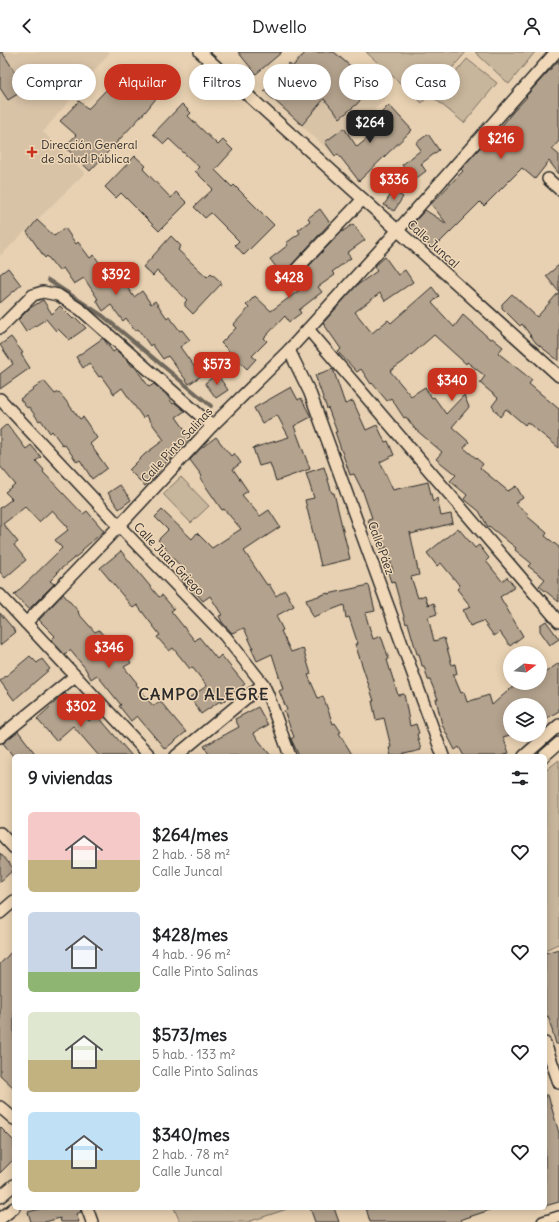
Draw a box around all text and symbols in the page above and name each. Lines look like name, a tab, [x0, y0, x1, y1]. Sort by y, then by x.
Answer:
icon: back	[16, 15, 38, 37]
text: Dwello	[252, 15, 307, 38]
icon: person	[521, 15, 543, 37]
chip: Comprar	[12, 64, 96, 100]
chip: Alquilar	[104, 64, 181, 100]
chip: Filtros	[189, 64, 255, 100]
chip: Nuevo	[263, 64, 331, 100]
chip: Piso	[339, 64, 393, 100]
chip: Casa	[401, 64, 460, 100]
pin: $264	[346, 110, 394, 144]
text: $264	[355, 114, 385, 131]
pin: $216	[477, 126, 525, 160]
text: $216	[488, 130, 515, 147]
place label: Dirección General de Salud Pública	[41, 137, 137, 166]
marker: Dirección General de Salud Pública	[26, 146, 38, 158]
pin: $336	[370, 167, 418, 201]
text: $336	[379, 171, 409, 188]
street label: Calle Juncal	[404, 216, 462, 271]
pin: $392	[92, 262, 140, 296]
pin: $428	[265, 265, 313, 299]
text: $392	[101, 266, 131, 283]
text: $428	[274, 269, 304, 286]
pin: $573	[193, 352, 241, 386]
text: $573	[203, 356, 231, 373]
pin: $340	[428, 368, 476, 402]
text: $340	[437, 372, 467, 389]
street label: Calle Pinto Salinas	[138, 404, 216, 486]
street label: Calle Juan Griego	[131, 519, 208, 598]
street label: Calle Páez	[365, 519, 398, 577]
pin: $346	[85, 635, 133, 669]
text: $346	[94, 639, 124, 656]
north arrow	[503, 646, 547, 690]
map controls	[503, 646, 547, 742]
district label: CAMPO ALEGRE	[139, 684, 269, 704]
pin: $302	[57, 694, 105, 728]
text: $302	[66, 698, 96, 715]
button: layers	[503, 698, 547, 742]
text: 9 viviendas	[28, 767, 112, 789]
icon: filters	[509, 767, 531, 789]
text: $264/mes	[152, 824, 228, 846]
icon: home	[60, 828, 108, 876]
icon: heart	[509, 841, 531, 863]
text: 2 hab. · 58 m²	[152, 846, 230, 863]
text: Calle Juncal	[152, 863, 222, 880]
text: $428/mes	[152, 924, 228, 946]
icon: home	[60, 928, 108, 976]
icon: heart	[509, 941, 531, 963]
text: 4 hab. · 96 m²	[152, 946, 231, 963]
text: Calle Pinto Salinas	[152, 963, 258, 980]
text: $573/mes	[152, 1024, 227, 1046]
icon: home	[60, 1028, 108, 1076]
icon: heart	[509, 1041, 531, 1063]
text: 5 hab. · 133 m²	[152, 1046, 236, 1063]
text: Calle Pinto Salinas	[152, 1063, 258, 1080]
text: $340/mes	[152, 1124, 230, 1146]
icon: home	[60, 1128, 108, 1176]
icon: heart	[509, 1141, 531, 1163]
text: 2 hab. · 78 m²	[152, 1146, 229, 1163]
text: Calle Juncal	[152, 1163, 222, 1180]

